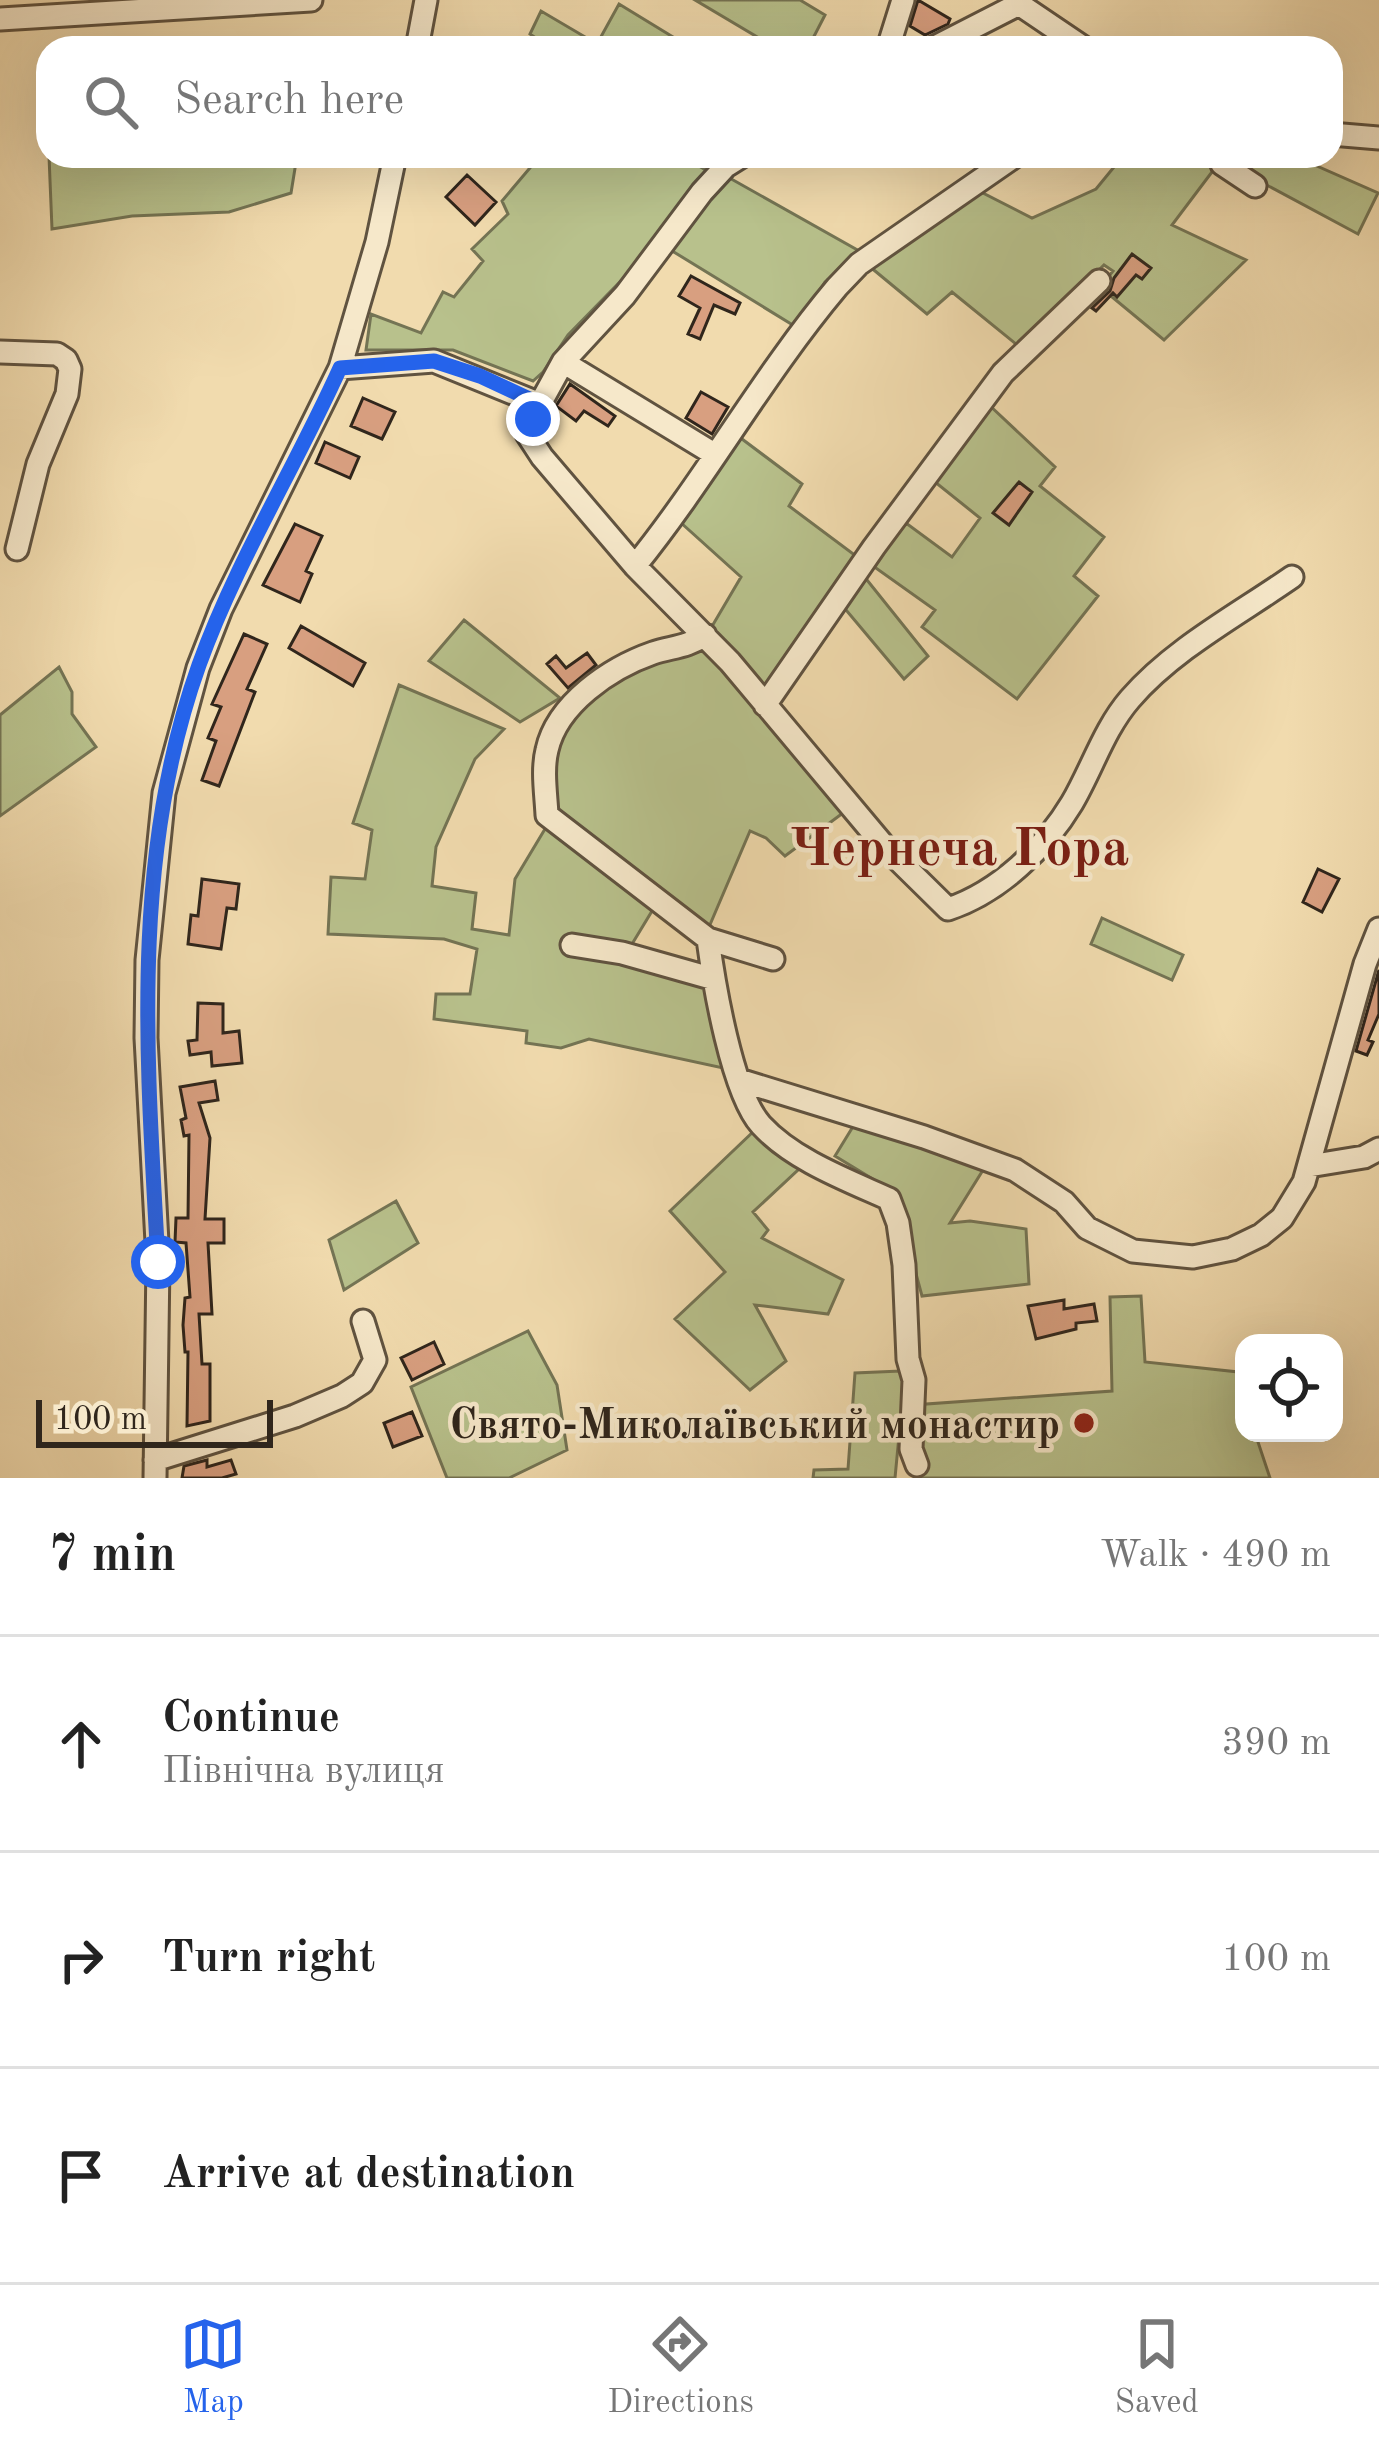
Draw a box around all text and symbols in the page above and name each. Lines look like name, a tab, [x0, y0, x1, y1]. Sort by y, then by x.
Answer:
search box	[36, 36, 1343, 168]
icon: search	[78, 69, 144, 135]
text: Search here	[174, 79, 404, 124]
route end	[506, 392, 560, 446]
district label: Чернеча Гора	[789, 824, 1129, 878]
route start	[131, 1235, 185, 1289]
map controls	[1235, 1334, 1343, 1442]
button: locate	[1235, 1334, 1343, 1442]
scale bar	[36, 1394, 273, 1447]
text: 100 m	[54, 1404, 147, 1437]
place label: Свято-Миколаївський монастир	[450, 1405, 1060, 1448]
marker: Свято-Миколаївський монастир	[1071, 1410, 1097, 1436]
text: 7 min	[48, 1531, 176, 1582]
text: Walk · 490 m	[1100, 1536, 1331, 1575]
text: Continue	[162, 1697, 340, 1742]
icon: ahead	[48, 1711, 114, 1777]
text: 390 m	[1221, 1724, 1331, 1763]
text: Північна вулиця	[162, 1752, 444, 1791]
icon: right	[48, 1927, 114, 1993]
text: Turn right	[162, 1937, 375, 1982]
text: 100 m	[1221, 1940, 1331, 1979]
icon: arrive	[48, 2143, 114, 2209]
text: Arrive at destination	[162, 2153, 575, 2198]
tab: Map	[180, 2311, 246, 2424]
tab: Directions	[607, 2311, 754, 2424]
tab: Saved	[1115, 2311, 1199, 2424]

